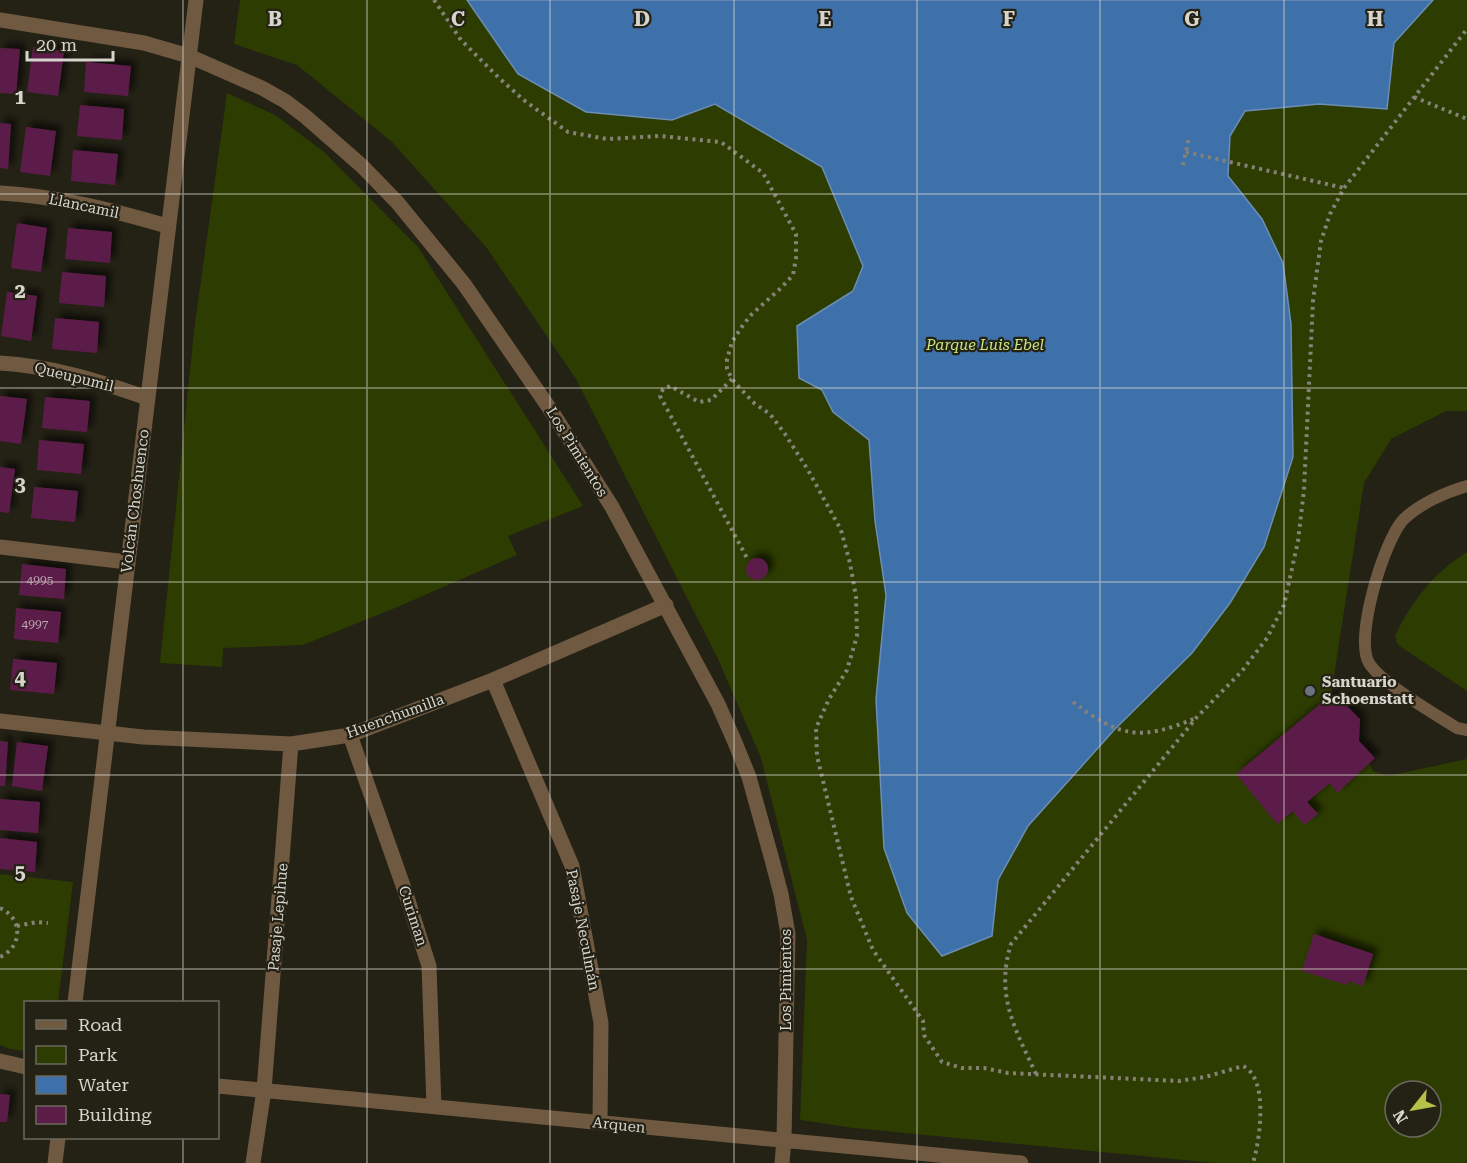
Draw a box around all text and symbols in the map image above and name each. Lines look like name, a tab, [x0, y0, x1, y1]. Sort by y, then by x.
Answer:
text: B	[268, 7, 282, 31]
text: C	[451, 7, 465, 31]
text: D	[634, 7, 650, 31]
text: E	[819, 7, 832, 31]
text: F	[1003, 7, 1015, 31]
text: G	[1184, 7, 1200, 31]
text: H	[1367, 7, 1383, 31]
scale bar	[27, 24, 112, 62]
text: 20 m	[36, 34, 77, 55]
text: 1	[14, 85, 26, 109]
street label: Llancamil	[47, 190, 121, 222]
text: 2	[14, 279, 26, 303]
park label: Parque Luis Ebel	[925, 336, 1045, 354]
street label: Queupumil	[32, 358, 116, 396]
street label: Los Pimientos	[542, 404, 612, 500]
street label: Volcán Choshuenco	[117, 428, 153, 574]
text: 3	[14, 472, 26, 496]
house number: 4995	[27, 573, 54, 587]
house number: 4997	[22, 617, 49, 631]
text: 4	[14, 666, 26, 690]
place label: Santuario Schoenstatt	[1322, 673, 1414, 708]
marker: Santuario Schoenstatt	[1303, 684, 1317, 698]
street label: Huenchumilla	[344, 690, 446, 742]
text: 5	[14, 860, 26, 884]
street label: Pasaje Lepihue	[264, 862, 292, 972]
street label: Pasaje Neculmán	[562, 868, 604, 992]
street label: Curiman	[395, 883, 431, 949]
street label: Los Pimientos	[777, 929, 795, 1031]
legend	[24, 1001, 219, 1139]
text: Road	[78, 1014, 123, 1035]
text: Park	[78, 1044, 118, 1065]
text: Water	[78, 1074, 129, 1095]
north arrow	[1383, 1079, 1443, 1139]
text: Building	[78, 1104, 152, 1125]
text: N	[1389, 1106, 1412, 1127]
street label: Arquen	[592, 1113, 647, 1137]

